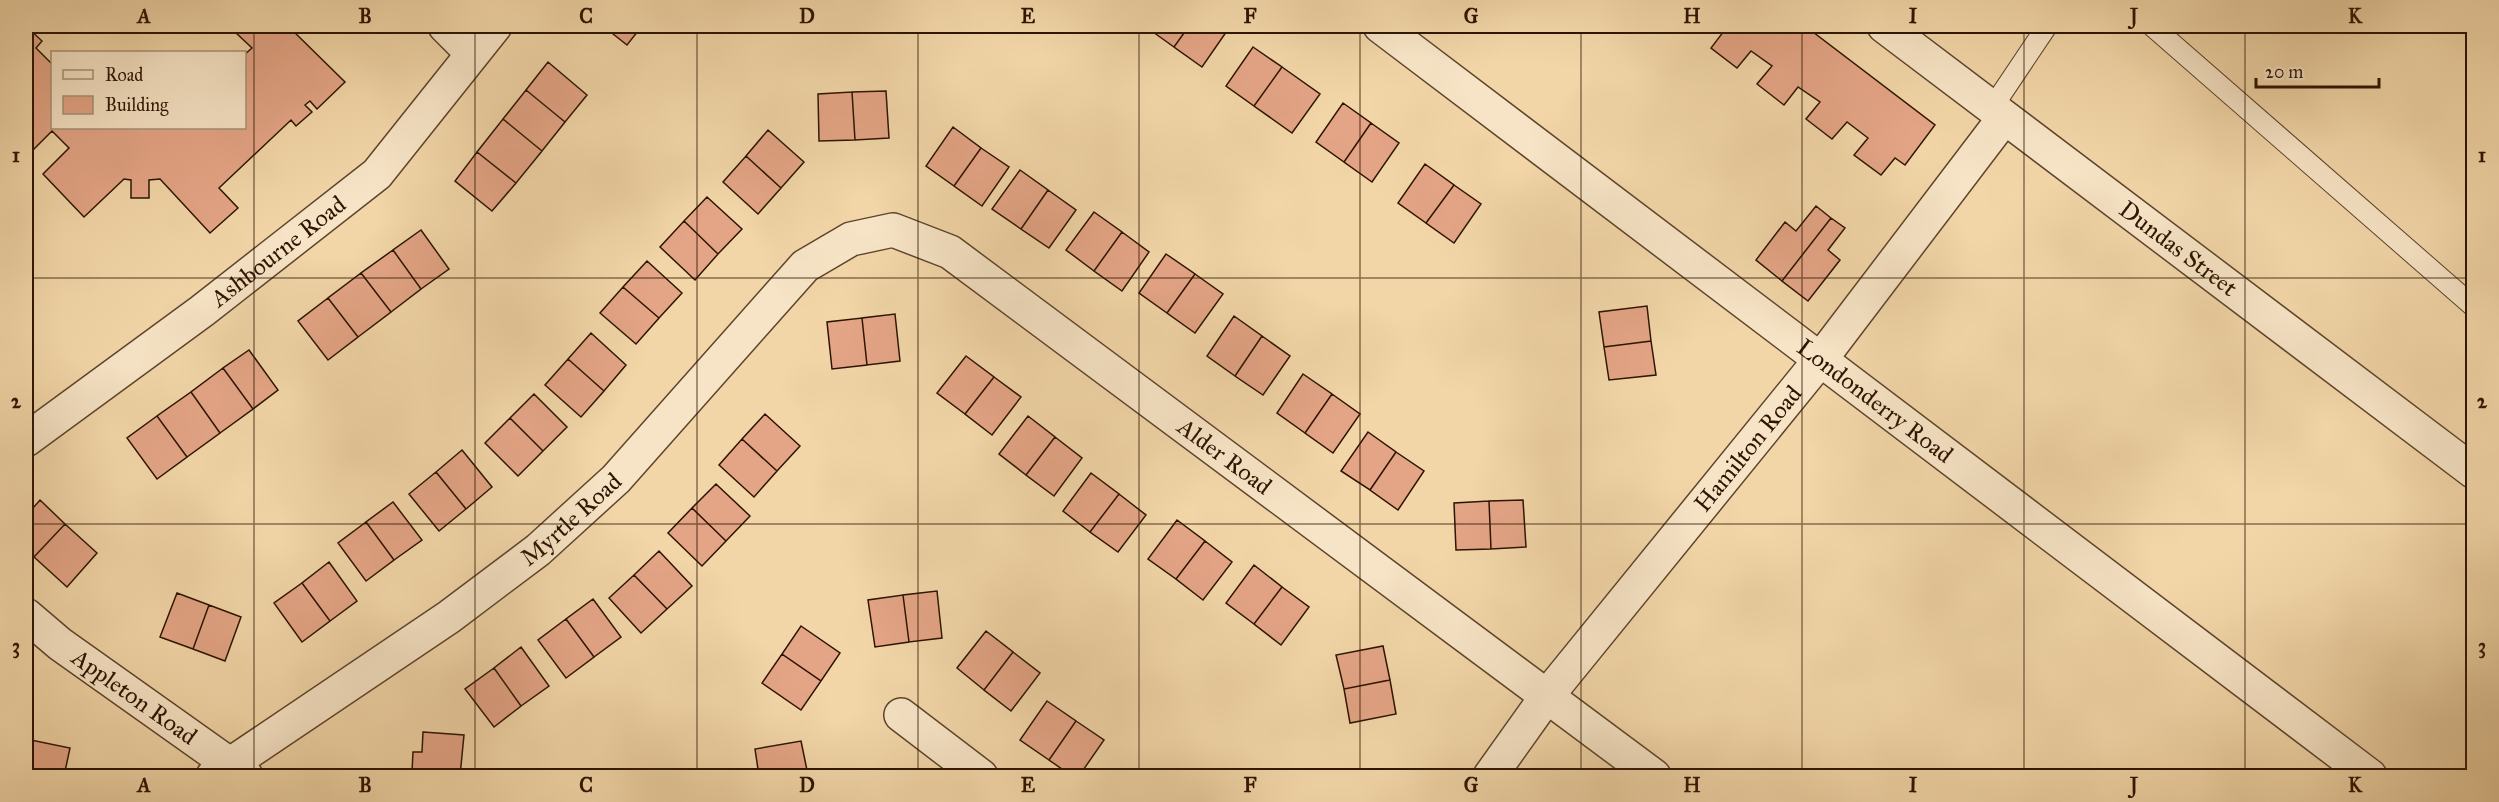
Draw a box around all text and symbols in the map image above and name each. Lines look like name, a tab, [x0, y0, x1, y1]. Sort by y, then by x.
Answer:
text: A	[135, 4, 151, 28]
text: B	[358, 4, 372, 28]
text: C	[579, 4, 593, 28]
text: D	[799, 4, 815, 28]
text: E	[1021, 4, 1036, 28]
text: F	[1243, 4, 1257, 28]
text: G	[1464, 4, 1479, 28]
text: H	[1683, 4, 1701, 28]
text: I	[1909, 4, 1918, 28]
text: J	[2127, 4, 2139, 30]
text: K	[2348, 4, 2363, 28]
legend	[51, 51, 246, 129]
scale bar	[2256, 51, 2379, 89]
text: 20 m	[2265, 61, 2303, 83]
text: Road	[105, 64, 143, 86]
text: Building	[105, 94, 169, 117]
text: 1	[12, 143, 20, 167]
text: 1	[2478, 143, 2486, 167]
street label: Ashbourne Road	[204, 189, 352, 314]
street label: Dundas Street	[2113, 194, 2244, 303]
street label: Londonderry Road	[1791, 332, 1959, 470]
street label: Hamilton Road	[1688, 379, 1808, 518]
text: 2	[11, 389, 22, 413]
text: 2	[2477, 389, 2488, 413]
street label: Alder Road	[1171, 411, 1278, 501]
street label: Myrtle Road	[515, 466, 628, 573]
text: 3	[12, 634, 20, 659]
text: 3	[2478, 634, 2486, 659]
street label: Appleton Road	[65, 642, 203, 751]
text: A	[135, 773, 151, 797]
text: B	[358, 773, 372, 797]
text: C	[579, 773, 593, 797]
text: D	[799, 773, 815, 797]
text: E	[1021, 773, 1036, 797]
text: F	[1243, 773, 1257, 797]
text: G	[1464, 773, 1479, 797]
text: H	[1683, 773, 1701, 797]
text: I	[1909, 773, 1918, 797]
text: J	[2127, 773, 2139, 799]
text: K	[2348, 773, 2363, 797]

